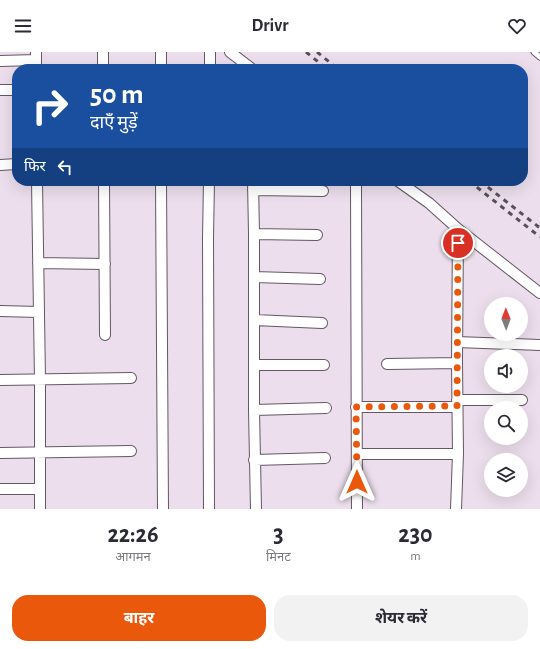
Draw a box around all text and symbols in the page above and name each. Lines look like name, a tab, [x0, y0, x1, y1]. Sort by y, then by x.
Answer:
icon: menu	[12, 15, 34, 37]
icon: heart	[506, 15, 528, 37]
text: Drivr	[252, 17, 288, 35]
icon: right	[24, 80, 76, 132]
text: 50 m	[90, 81, 144, 109]
text: दाएँ मुड़ें	[90, 114, 138, 132]
icon: left	[54, 156, 76, 178]
text: फिर	[24, 159, 46, 174]
pin	[441, 226, 475, 260]
icon: arrive	[447, 232, 469, 254]
north arrow	[484, 297, 528, 341]
map controls	[484, 297, 528, 497]
button: sound	[484, 349, 528, 393]
button: search	[484, 401, 528, 445]
button: layers	[484, 453, 528, 497]
position arrow	[336, 461, 378, 503]
text: 22:26	[107, 523, 158, 547]
text: 3	[273, 523, 284, 547]
text: 230	[398, 523, 432, 547]
text: m	[410, 550, 421, 563]
text: आगमन	[115, 551, 151, 564]
text: मिनट	[266, 551, 291, 564]
button: बाहर	[12, 595, 266, 641]
button: शेयर करें	[274, 595, 528, 641]

